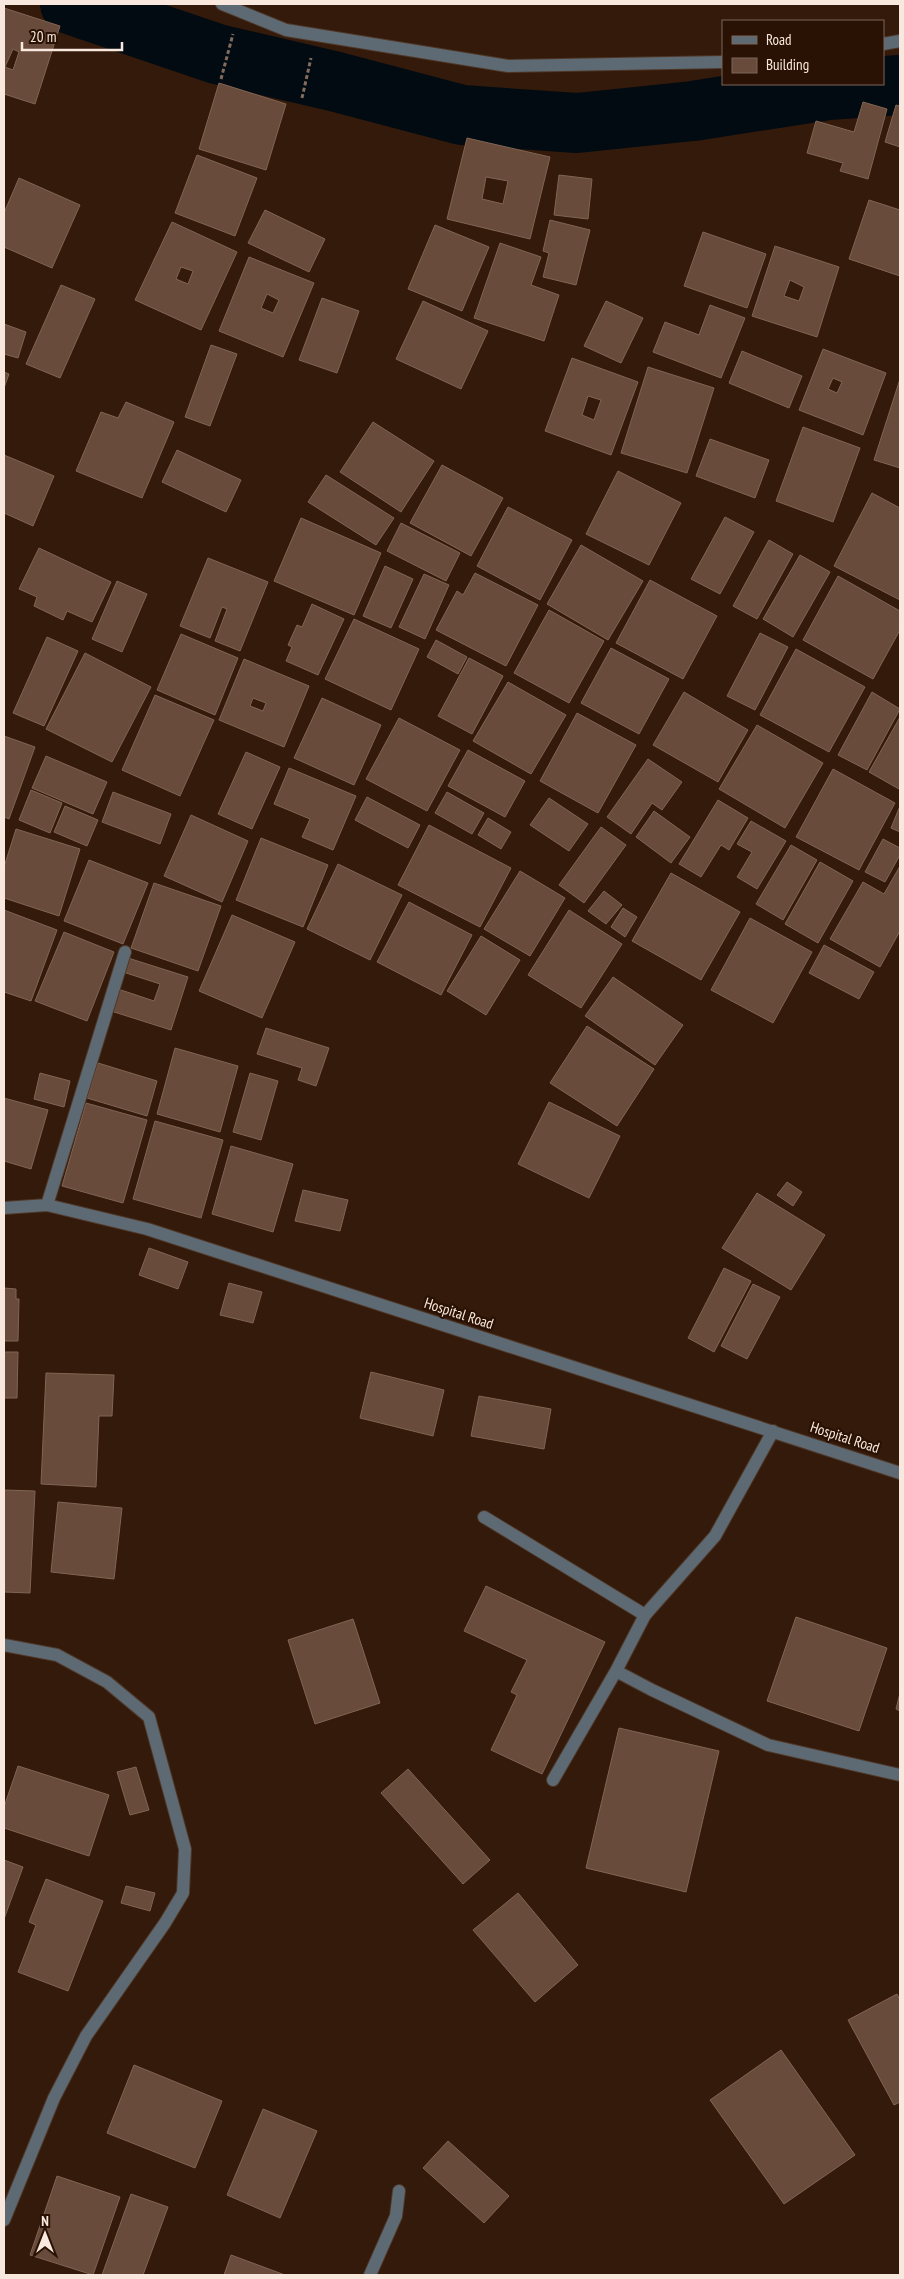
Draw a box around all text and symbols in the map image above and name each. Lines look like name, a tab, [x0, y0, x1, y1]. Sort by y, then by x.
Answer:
scale bar	[22, 20, 122, 52]
legend	[722, 20, 884, 85]
text: 20 m	[30, 27, 56, 46]
text: Road	[766, 30, 792, 49]
text: Building	[766, 55, 809, 74]
street label: Hospital Road	[422, 1293, 496, 1333]
street label: Hospital Road	[808, 1417, 882, 1457]
north arrow	[20, 2209, 70, 2259]
text: N	[41, 2212, 49, 2230]

